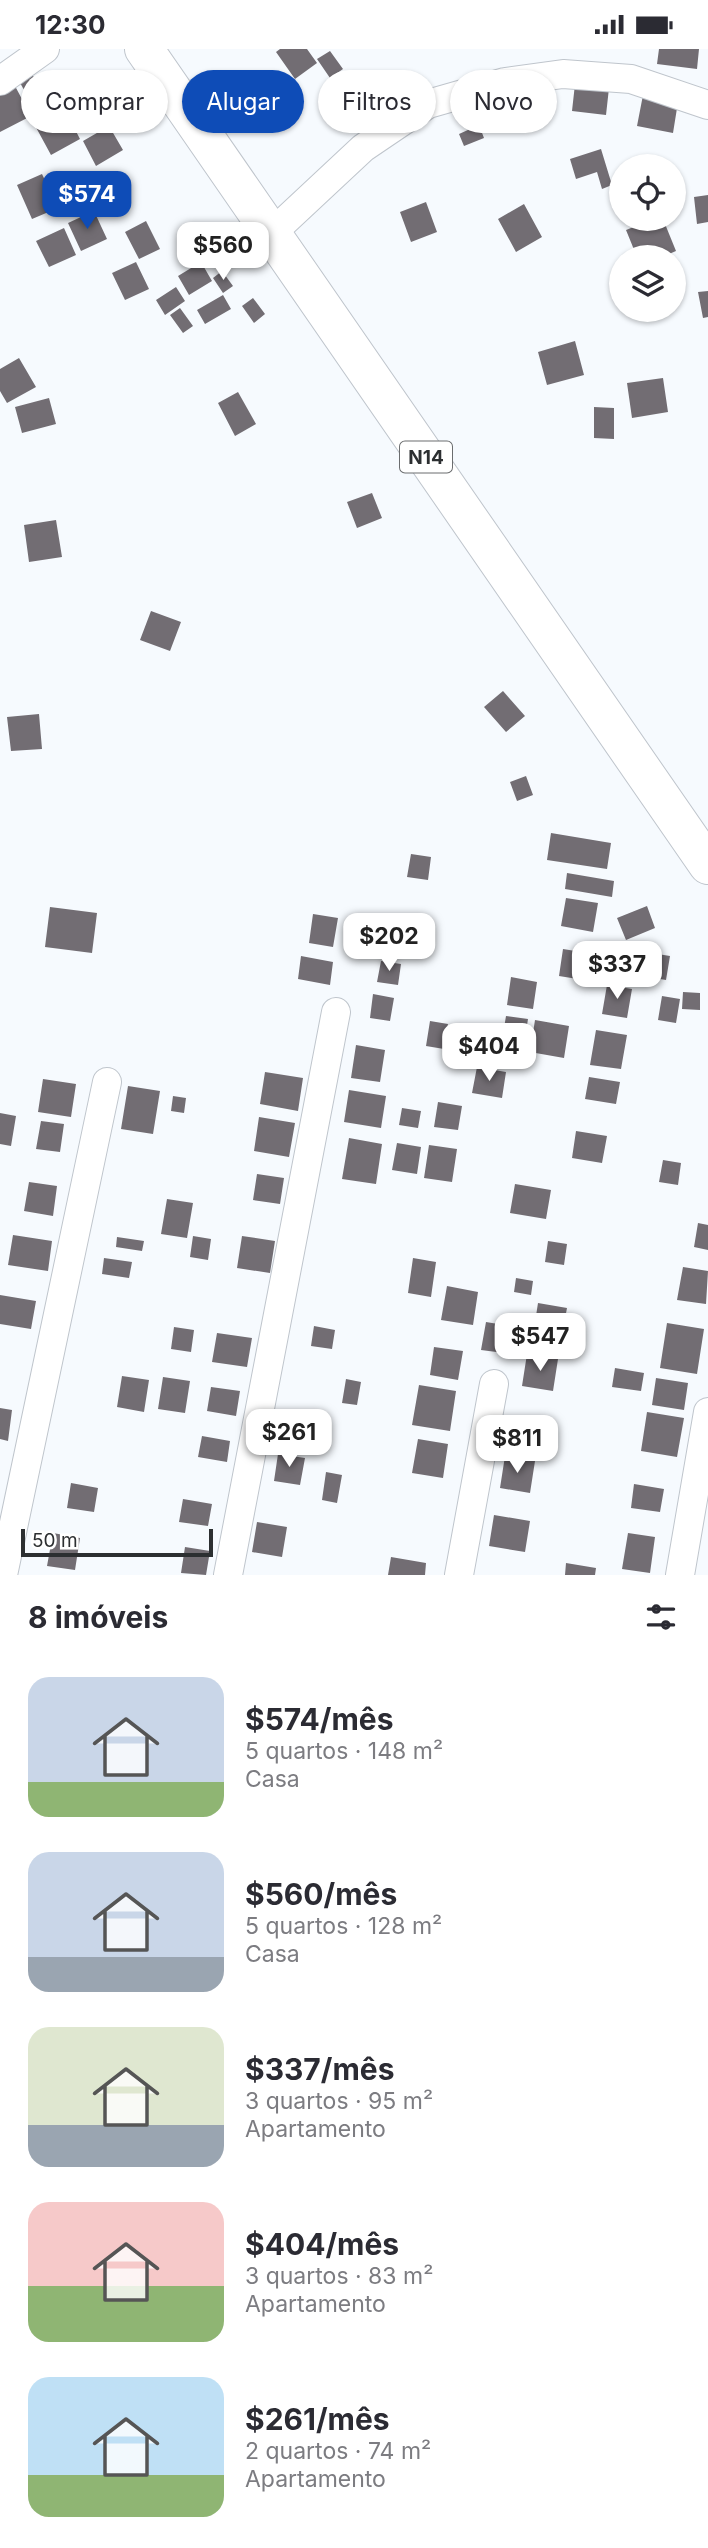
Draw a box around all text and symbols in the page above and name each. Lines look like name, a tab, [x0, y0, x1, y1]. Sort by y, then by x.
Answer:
text: 12:30	[35, 9, 106, 40]
chip: Comprar	[21, 70, 168, 133]
chip: Alugar	[182, 70, 304, 133]
chip: Filtros	[318, 70, 436, 133]
chip: Novo	[450, 70, 557, 133]
map controls	[609, 154, 686, 322]
button: locate	[609, 154, 686, 231]
pin: $574	[46, 171, 128, 231]
text: $574	[58, 180, 116, 208]
pin: $560	[182, 223, 264, 282]
text: $560	[193, 231, 253, 259]
button: layers	[609, 245, 686, 322]
road number: N14	[400, 441, 452, 473]
pin: $202	[348, 913, 430, 973]
text: $202	[359, 922, 419, 950]
pin: $337	[576, 941, 658, 1001]
text: $337	[588, 950, 646, 978]
pin: $404	[448, 1023, 530, 1083]
text: $404	[458, 1032, 520, 1060]
pin: $547	[499, 1313, 581, 1373]
text: $547	[511, 1322, 569, 1350]
pin: $261	[248, 1409, 330, 1469]
pin: $811	[476, 1415, 558, 1475]
text: $261	[262, 1418, 316, 1446]
text: $811	[492, 1424, 542, 1452]
scale bar	[21, 1526, 214, 1558]
text: 50 m	[32, 1529, 78, 1552]
icon: filters	[642, 1598, 680, 1636]
text: 8 imóveis	[28, 1599, 168, 1635]
text: $574/mês	[245, 1701, 394, 1737]
icon: home	[84, 1705, 168, 1789]
text: 5 quartos · 148 m²	[245, 1737, 443, 1765]
text: Casa	[245, 1765, 300, 1793]
text: $560/mês	[245, 1876, 397, 1912]
icon: home	[84, 1880, 168, 1964]
text: 5 quartos · 128 m²	[245, 1912, 442, 1940]
text: Casa	[245, 1940, 300, 1968]
text: $337/mês	[245, 2051, 395, 2087]
icon: home	[84, 2055, 168, 2139]
text: 3 quartos · 95 m²	[245, 2087, 433, 2115]
text: Apartamento	[245, 2115, 386, 2143]
text: $404/mês	[245, 2226, 399, 2262]
icon: home	[84, 2230, 168, 2314]
text: 3 quartos · 83 m²	[245, 2262, 433, 2290]
text: Apartamento	[245, 2290, 386, 2318]
text: $261/mês	[245, 2401, 390, 2437]
icon: home	[84, 2405, 168, 2489]
text: 2 quartos · 74 m²	[245, 2437, 431, 2465]
text: Apartamento	[245, 2465, 386, 2493]

